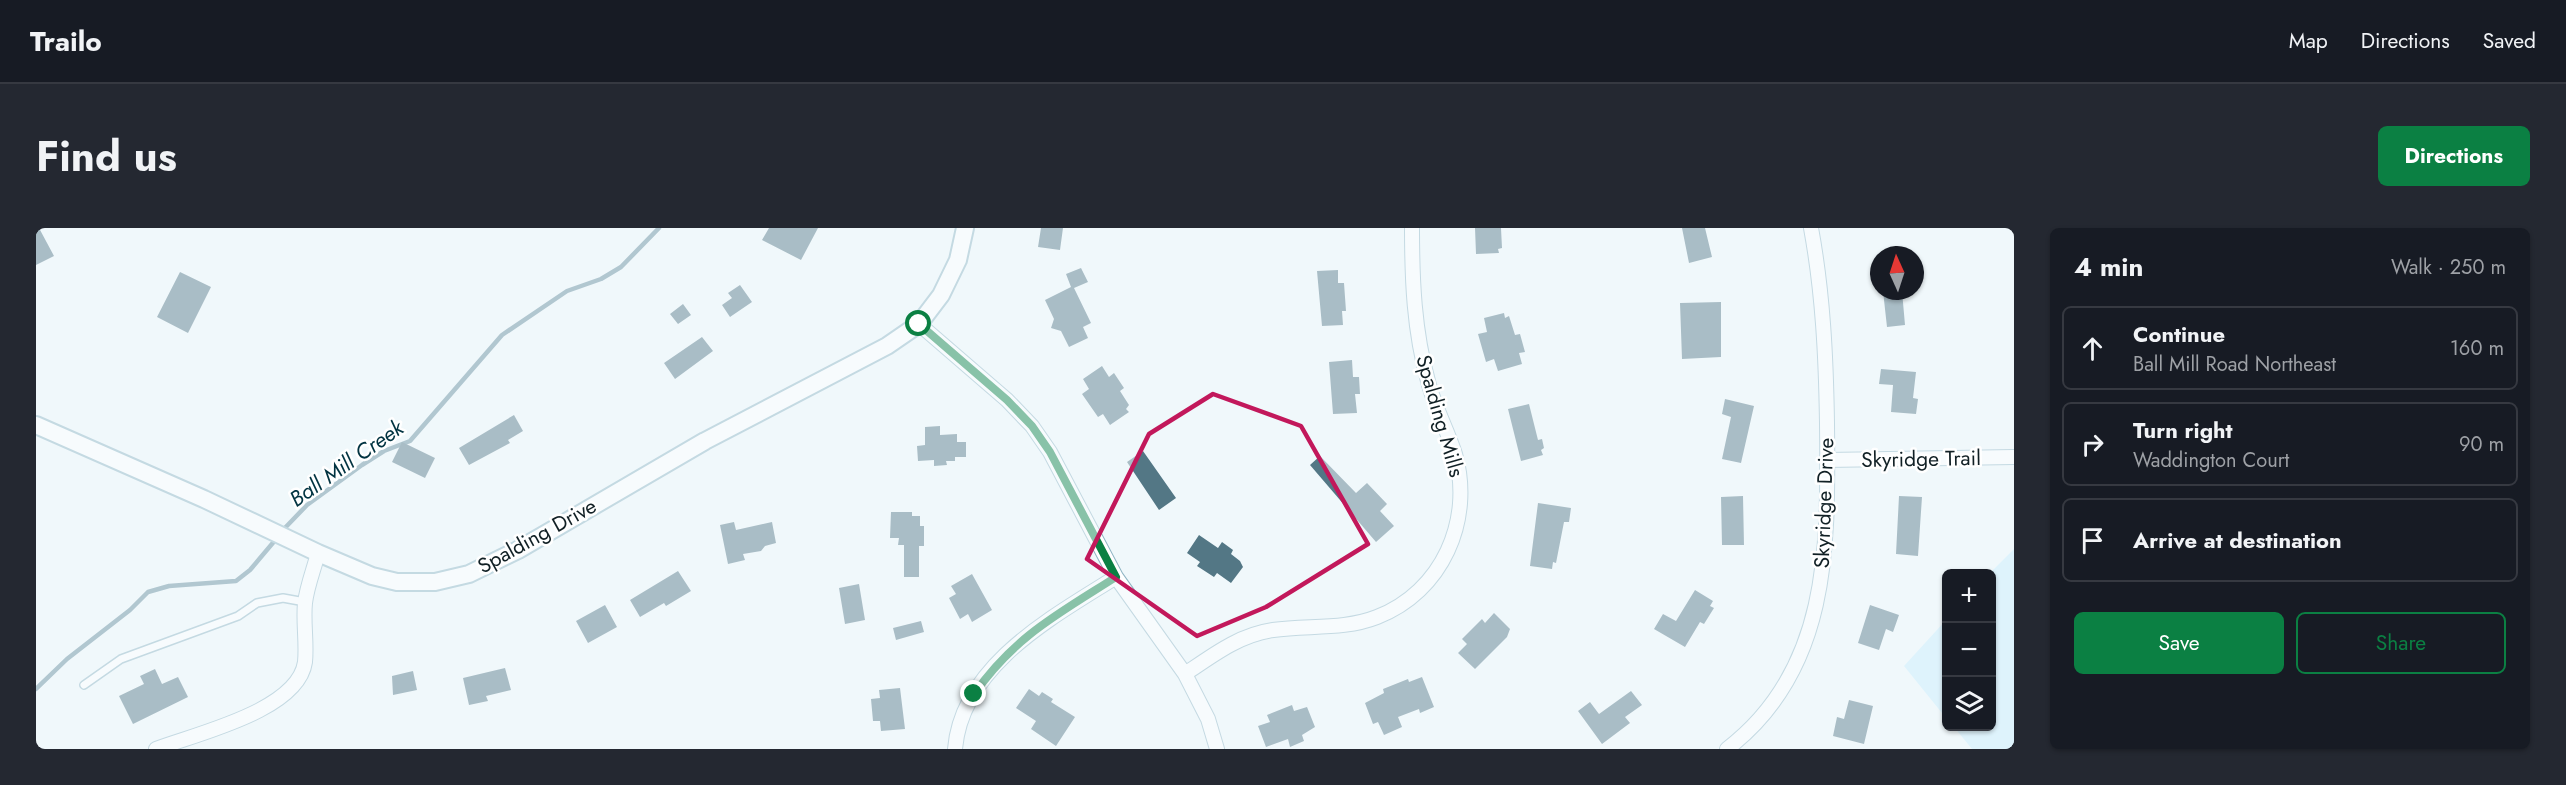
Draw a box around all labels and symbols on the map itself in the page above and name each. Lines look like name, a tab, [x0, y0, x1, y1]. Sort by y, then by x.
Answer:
north arrow	[1870, 246, 1924, 300]
route start	[905, 310, 931, 336]
street label: Spalding Mills	[1408, 351, 1472, 481]
water label: Ball Mill Creek	[282, 411, 411, 514]
street label: Skyridge Drive	[1807, 437, 1841, 569]
street label: Skyridge Trail	[1861, 443, 1981, 475]
street label: Spalding Drive	[472, 491, 602, 581]
route end	[960, 680, 986, 706]

